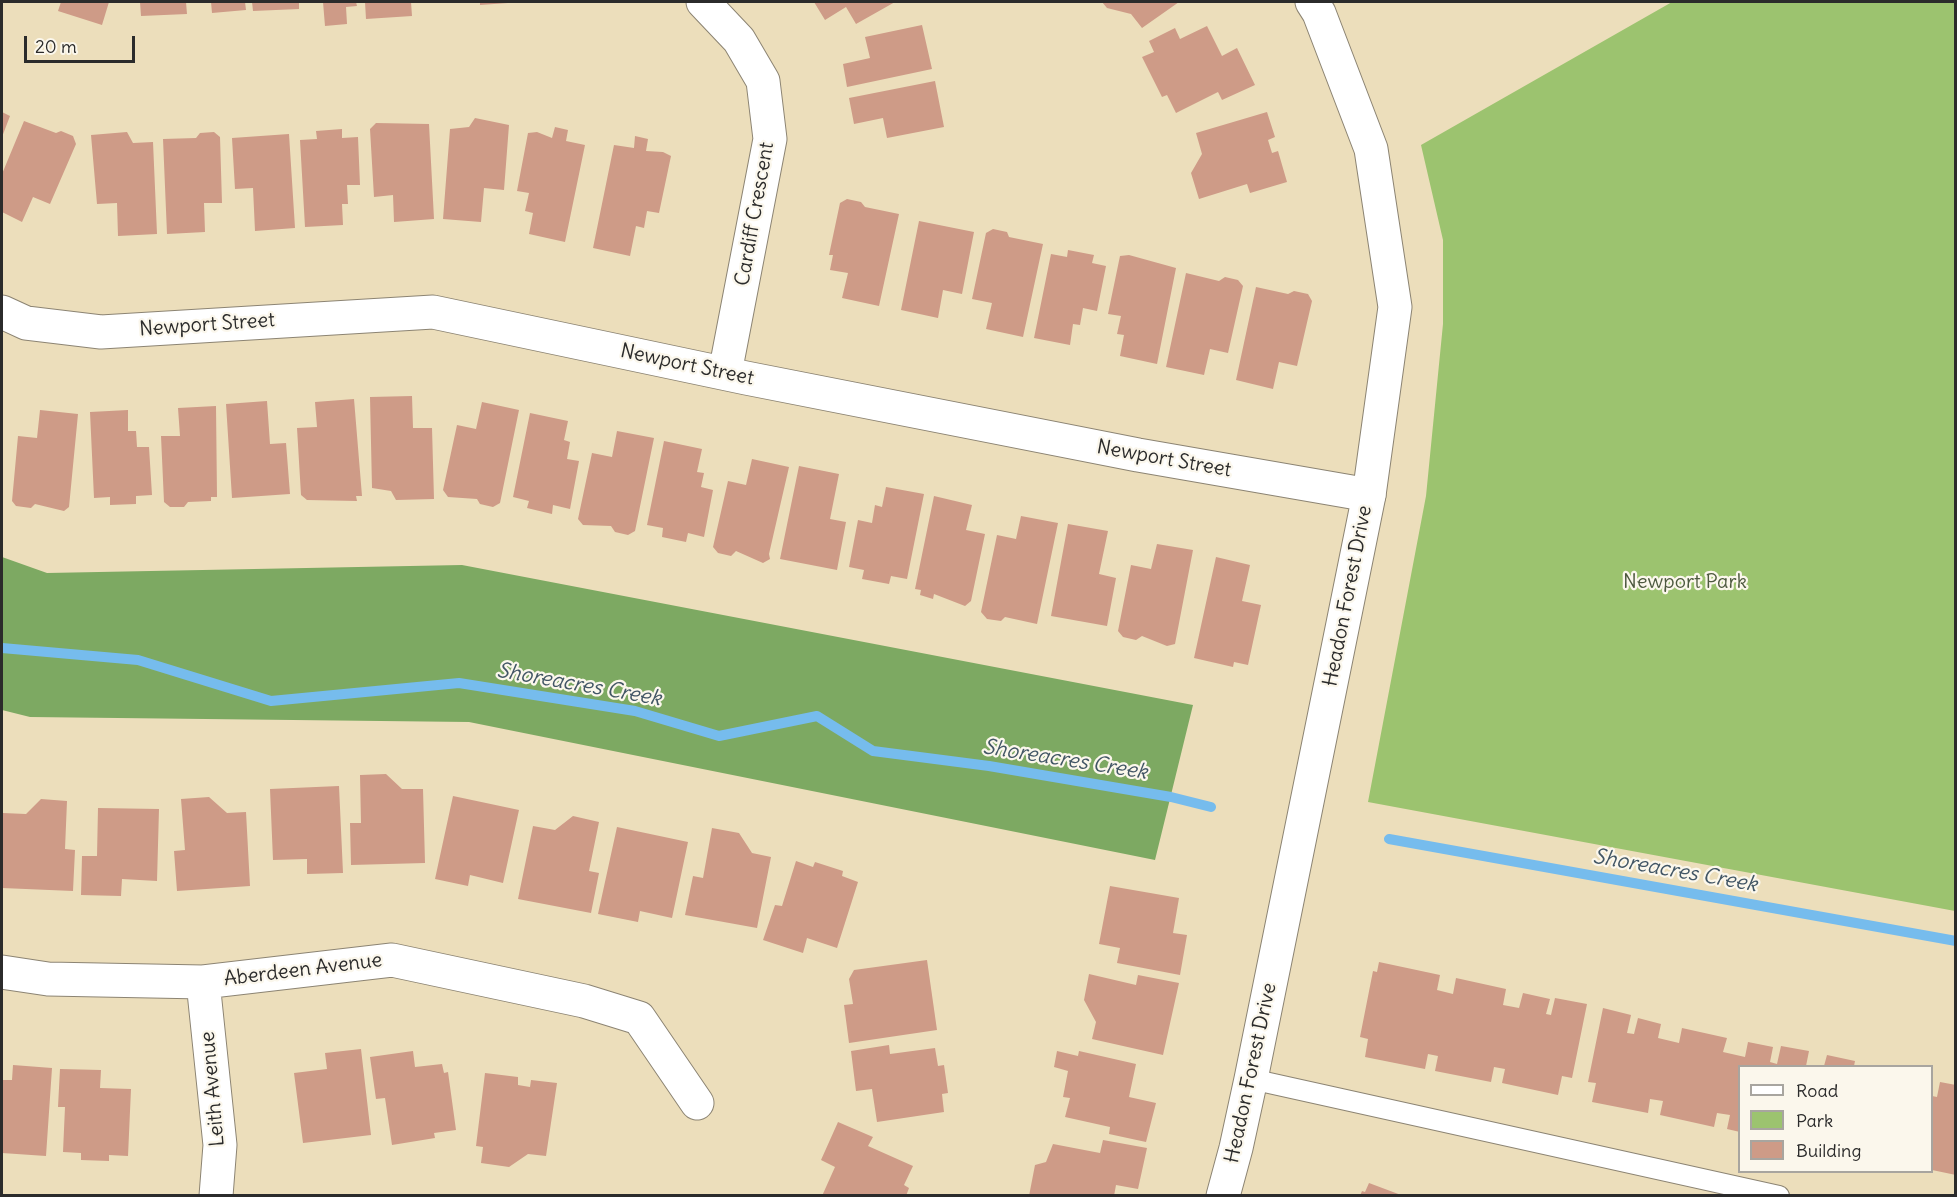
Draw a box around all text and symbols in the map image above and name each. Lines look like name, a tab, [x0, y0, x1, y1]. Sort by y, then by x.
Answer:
scale bar	[27, 24, 138, 62]
text: 20 m	[35, 35, 77, 58]
street label: Cardiff Crescent	[731, 140, 779, 288]
street label: Newport Street	[138, 308, 276, 342]
street label: Newport Street	[618, 339, 756, 391]
street label: Newport Street	[1095, 435, 1233, 483]
street label: Headon Forest Drive	[1319, 504, 1377, 688]
park label: Newport Park	[1623, 570, 1747, 594]
water label: Shoreacres Creek	[495, 658, 663, 712]
water label: Shoreacres Creek	[981, 735, 1149, 785]
water label: Shoreacres Creek	[1591, 844, 1759, 898]
street label: Aberdeen Avenue	[223, 948, 383, 992]
street label: Headon Forest Drive	[1220, 981, 1282, 1165]
street label: Leith Avenue	[196, 1030, 230, 1148]
legend	[1738, 1065, 1933, 1173]
text: Road	[1796, 1079, 1838, 1102]
text: Park	[1796, 1109, 1833, 1132]
text: Building	[1796, 1139, 1861, 1162]

